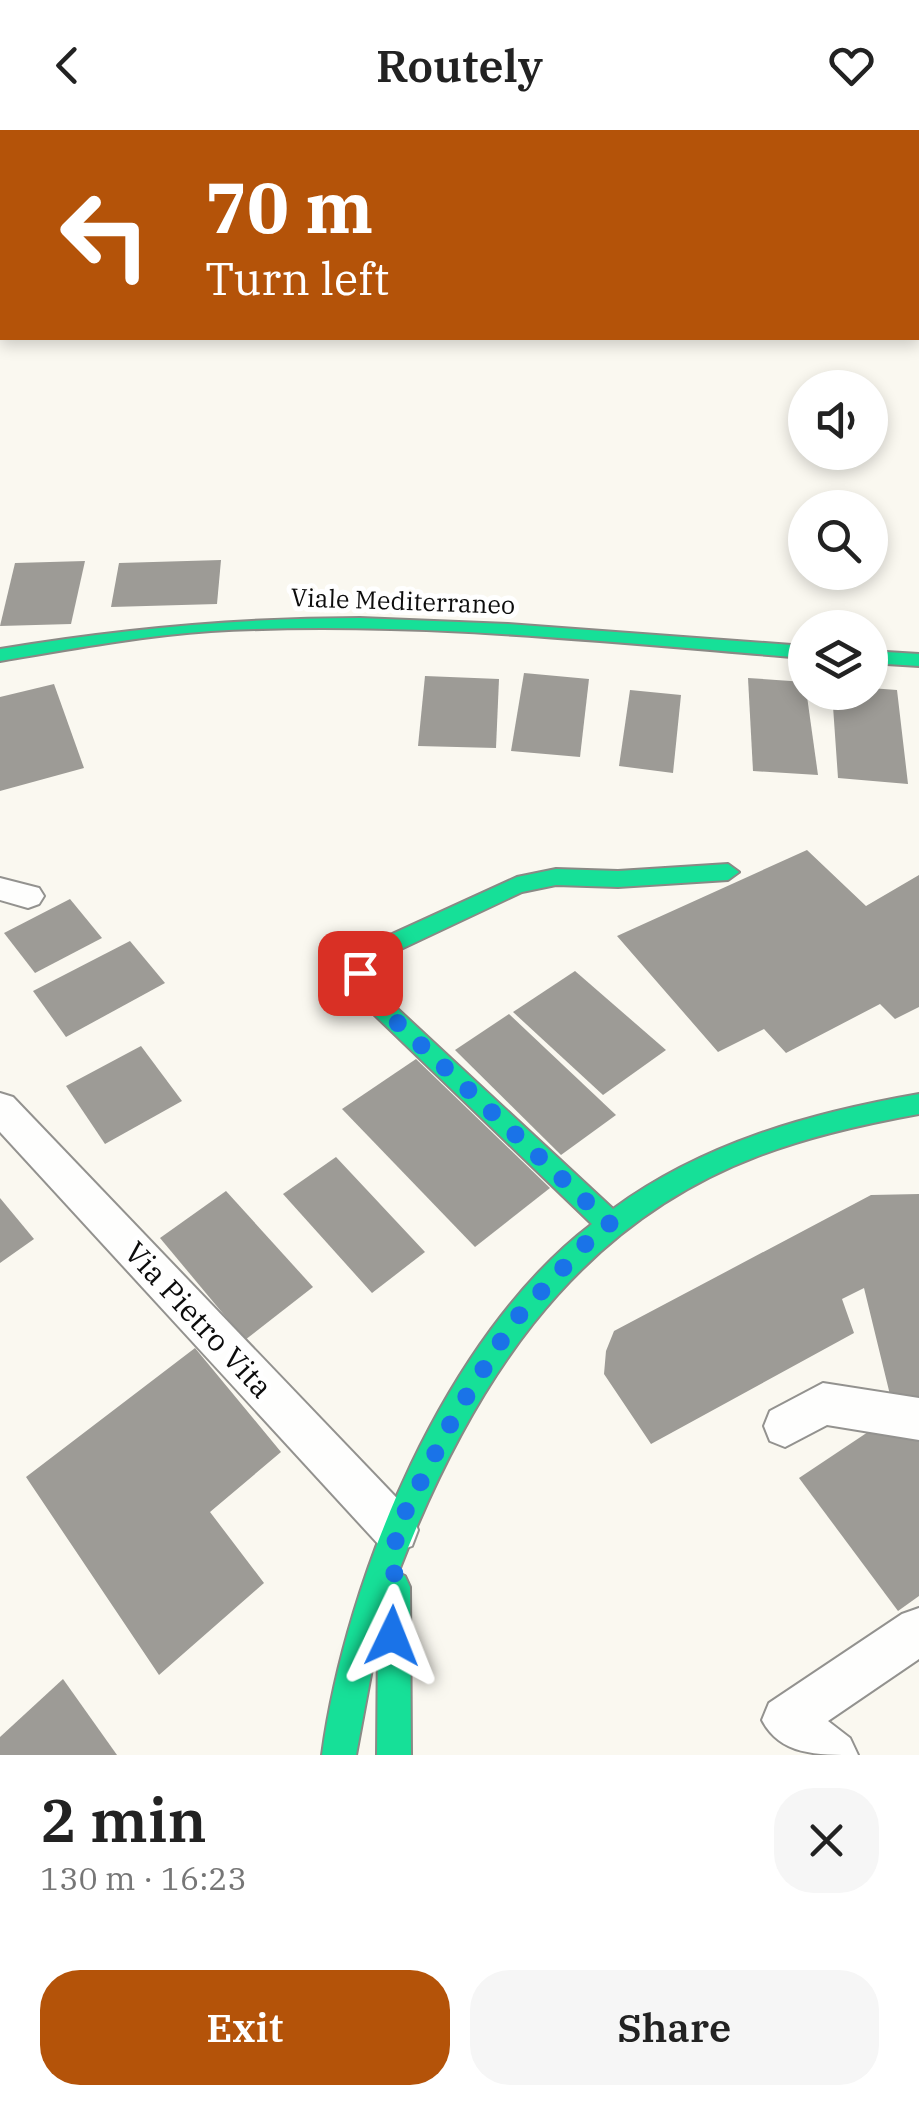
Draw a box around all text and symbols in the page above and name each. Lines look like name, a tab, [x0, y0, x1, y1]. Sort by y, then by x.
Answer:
text: Routely	[376, 36, 543, 94]
icon: back	[40, 38, 95, 93]
icon: heart	[824, 38, 879, 93]
text: 70 m	[205, 161, 373, 252]
icon: left	[40, 170, 170, 300]
text: Turn left	[205, 249, 389, 307]
map controls	[788, 370, 888, 710]
button: sound	[788, 370, 888, 470]
button: search	[788, 490, 888, 590]
street label: Viale Mediterraneo	[290, 580, 516, 621]
button: layers	[788, 610, 888, 710]
pin	[318, 931, 403, 1016]
icon: arrive	[333, 946, 388, 1001]
street label: Via Pietro Vita	[117, 1233, 282, 1405]
position arrow	[340, 1584, 444, 1688]
text: 2 min	[40, 1780, 207, 1859]
button: close	[774, 1788, 879, 1893]
text: 130 m · 16:23	[40, 1857, 247, 1899]
button: Exit	[40, 1970, 450, 2085]
button: Share	[470, 1970, 879, 2085]

